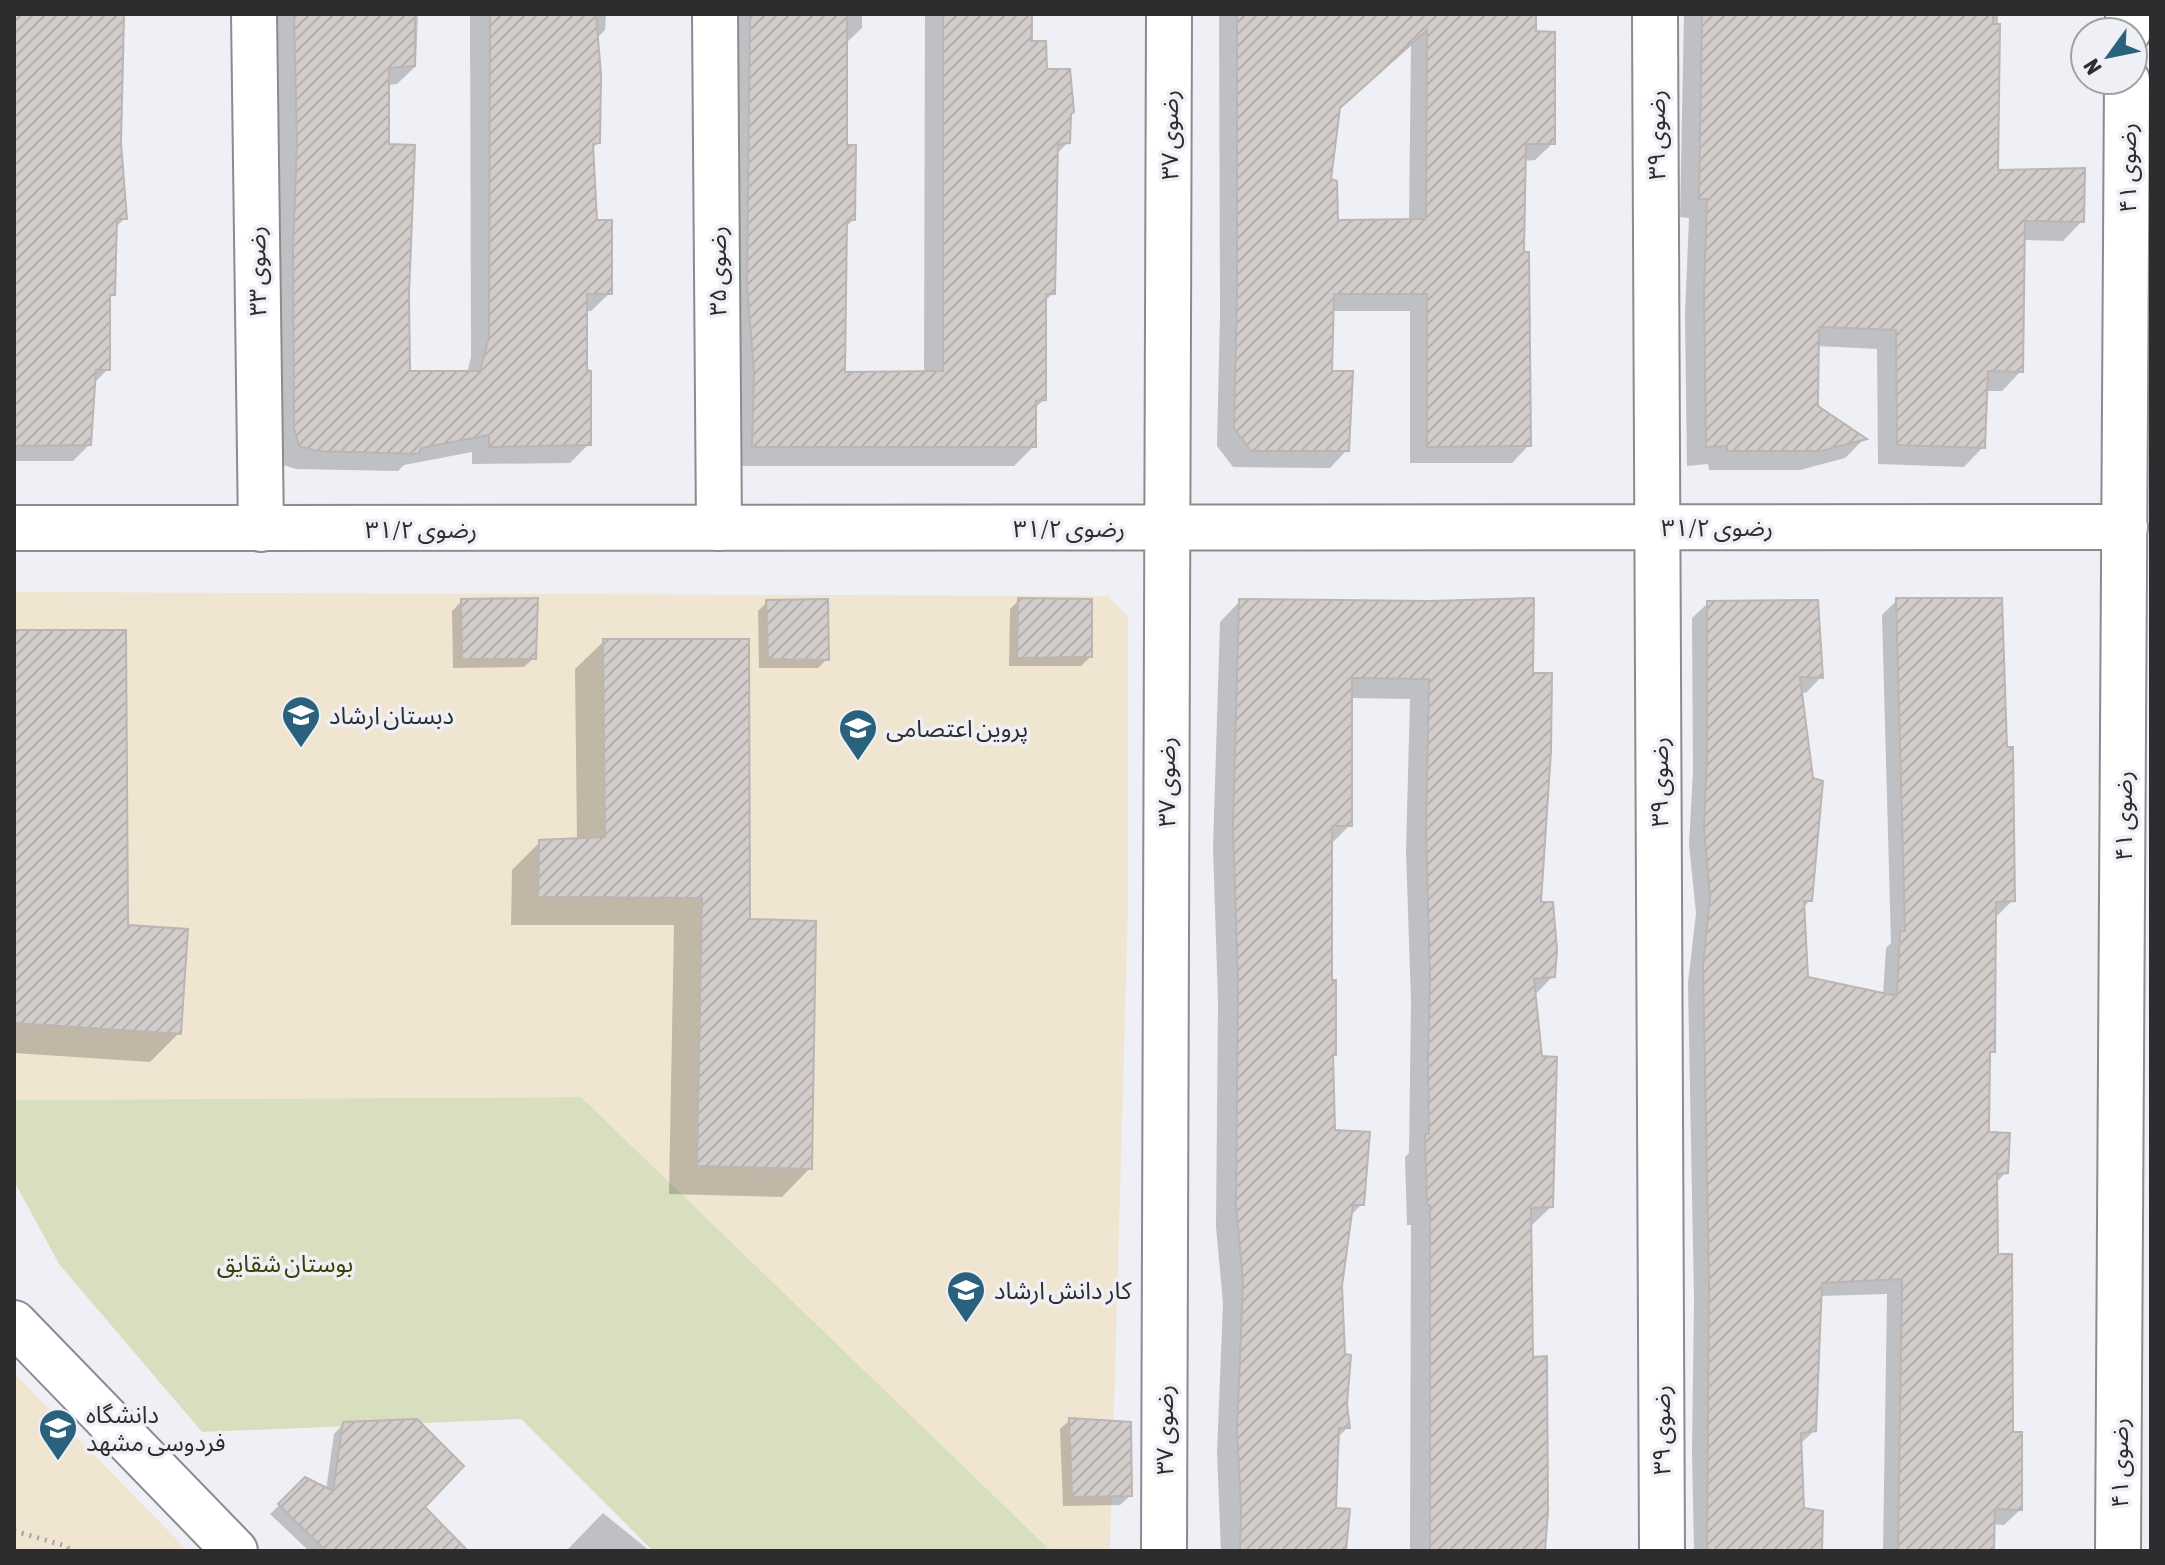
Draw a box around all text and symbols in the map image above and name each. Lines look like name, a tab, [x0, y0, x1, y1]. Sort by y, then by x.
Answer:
north arrow	[2069, 16, 2149, 96]
text: N	[2078, 54, 2107, 79]
street label: رضوی ۳۷	[1156, 90, 1184, 180]
street label: رضوی ۳۹	[1643, 90, 1671, 180]
street label: رضوی ۴۱	[2114, 123, 2142, 213]
street label: رضوی ۳۳	[243, 226, 272, 316]
street label: رضوی ۳۵	[704, 226, 732, 316]
street label: رضوی ۳۱/۲	[1661, 514, 1773, 542]
street label: رضوی ۳۱/۲	[1013, 515, 1125, 543]
street label: رضوی ۳۱/۲	[365, 516, 477, 544]
school or university icon: دبستان ارشاد	[280, 694, 322, 749]
place label: دبستان ارشاد	[329, 702, 454, 730]
school or university icon: پروین اعتصامی	[837, 707, 879, 762]
place label: پروین اعتصامی	[886, 715, 1028, 744]
street label: رضوی ۳۷	[1153, 737, 1181, 827]
street label: رضوی ۳۹	[1646, 737, 1674, 827]
street label: رضوی ۴۱	[2110, 771, 2138, 861]
park label: بوستان شقایق	[217, 1250, 353, 1279]
school or university icon: کار دانش ارشاد	[945, 1269, 987, 1324]
place label: کار دانش ارشاد	[994, 1277, 1132, 1305]
street label: رضوی ۳۷	[1151, 1385, 1179, 1475]
street label: رضوی ۳۹	[1648, 1385, 1676, 1475]
place label: دانشگاه فردوسی مشهد	[86, 1401, 225, 1457]
school or university icon: دانشگاه فردوسی مشهد	[37, 1407, 79, 1462]
street label: رضوی ۴۱	[2106, 1418, 2134, 1508]

